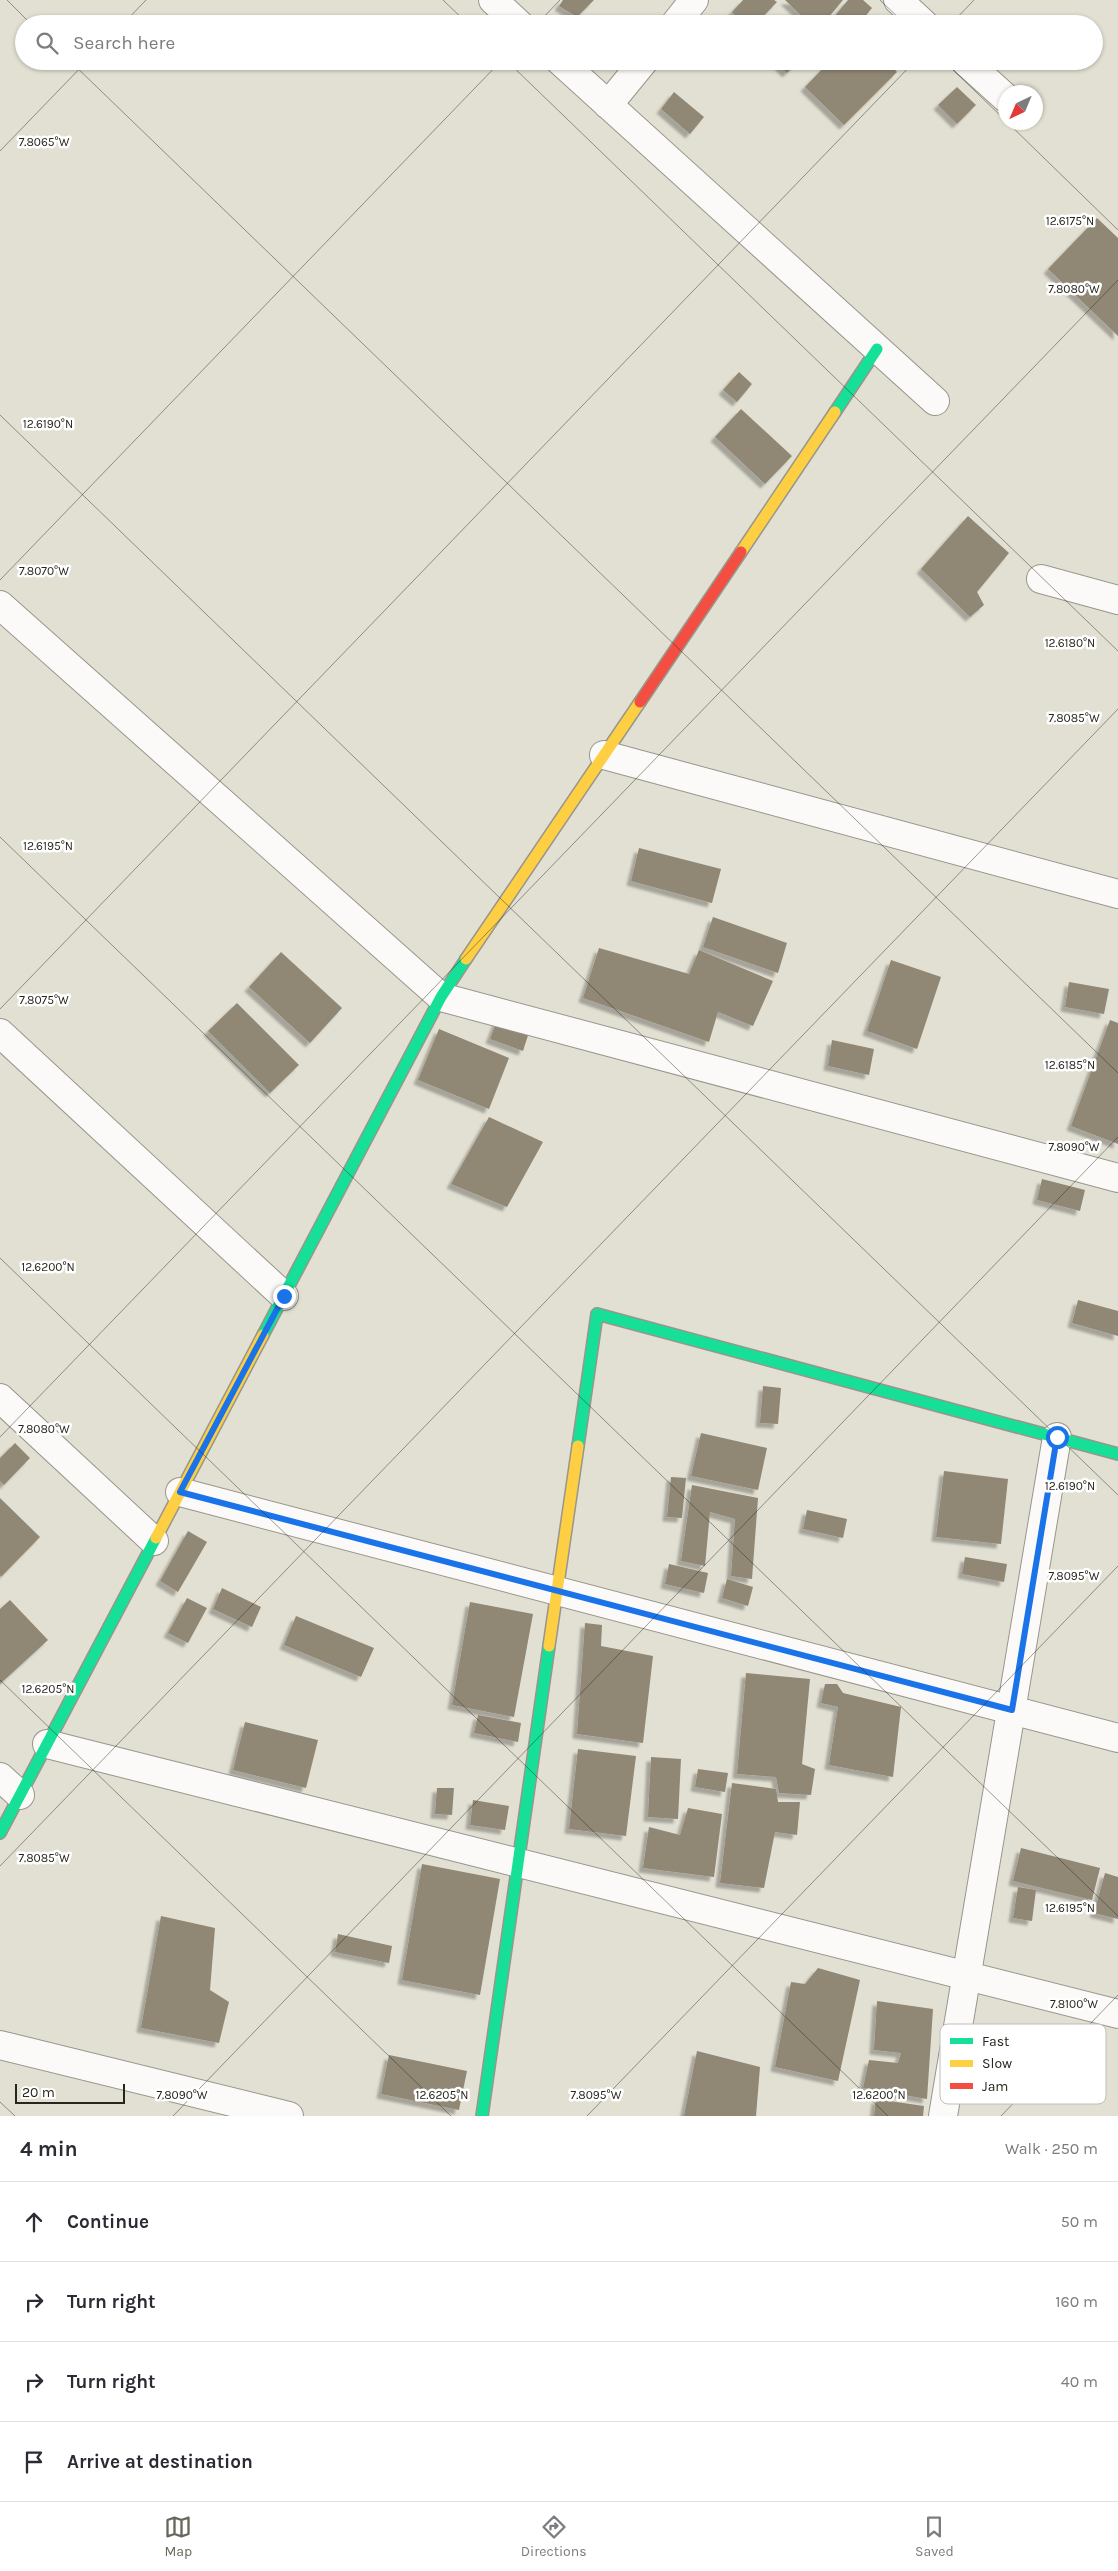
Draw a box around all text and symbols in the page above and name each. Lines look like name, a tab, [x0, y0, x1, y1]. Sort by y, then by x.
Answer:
search box	[15, 15, 1103, 70]
icon: search	[33, 29, 61, 57]
text: Search here	[73, 32, 175, 54]
north arrow	[998, 85, 1043, 130]
text: 7.8065°W	[19, 135, 70, 149]
text: 12.6175°N	[1046, 214, 1094, 228]
text: 7.8080°W	[1048, 282, 1100, 296]
text: 12.6190°N	[23, 417, 73, 431]
text: 7.8070°W	[19, 564, 69, 578]
text: 12.6180°N	[1045, 636, 1095, 650]
text: 7.8085°W	[1048, 711, 1100, 725]
text: 12.6195°N	[23, 839, 73, 853]
text: 7.8075°W	[19, 993, 69, 1007]
text: 12.6185°N	[1045, 1058, 1095, 1072]
text: 7.8090°W	[1048, 1140, 1100, 1154]
text: 12.6200°N	[21, 1260, 75, 1274]
route end	[273, 1285, 296, 1308]
text: 7.8080°W	[18, 1422, 70, 1436]
route start	[1046, 1426, 1069, 1449]
text: 12.6190°N	[1045, 1479, 1095, 1493]
text: 7.8095°W	[1049, 1569, 1100, 1583]
text: 12.6205°N	[21, 1682, 75, 1696]
text: 7.8085°W	[18, 1851, 70, 1865]
text: 12.6195°N	[1045, 1901, 1095, 1915]
text: 7.8100°W	[1050, 1997, 1098, 2011]
legend	[940, 2024, 1106, 2104]
text: Fast	[982, 2033, 1009, 2050]
text: Slow	[982, 2055, 1012, 2072]
text: Jam	[982, 2078, 1008, 2095]
scale bar	[15, 2081, 125, 2104]
text: 20 m	[22, 2084, 55, 2101]
text: 7.8090°W	[156, 2088, 208, 2102]
text: 12.6205°N	[415, 2088, 469, 2102]
text: 7.8095°W	[571, 2088, 622, 2102]
text: 12.6200°N	[852, 2088, 906, 2102]
text: 4 min	[20, 2137, 78, 2161]
text: Walk · 250 m	[1005, 2139, 1098, 2158]
icon: ahead	[20, 2208, 48, 2236]
text: Continue	[67, 2211, 149, 2233]
text: 50 m	[1061, 2212, 1098, 2231]
icon: right	[20, 2288, 48, 2316]
text: Turn right	[67, 2291, 156, 2313]
text: 160 m	[1055, 2292, 1098, 2311]
icon: right	[20, 2368, 48, 2396]
text: Turn right	[67, 2371, 156, 2393]
text: 40 m	[1061, 2372, 1098, 2391]
icon: arrive	[20, 2448, 48, 2476]
text: Arrive at destination	[67, 2451, 253, 2473]
tab: Map	[164, 2513, 192, 2560]
tab: Directions	[521, 2513, 587, 2560]
tab: Saved	[915, 2513, 954, 2560]

